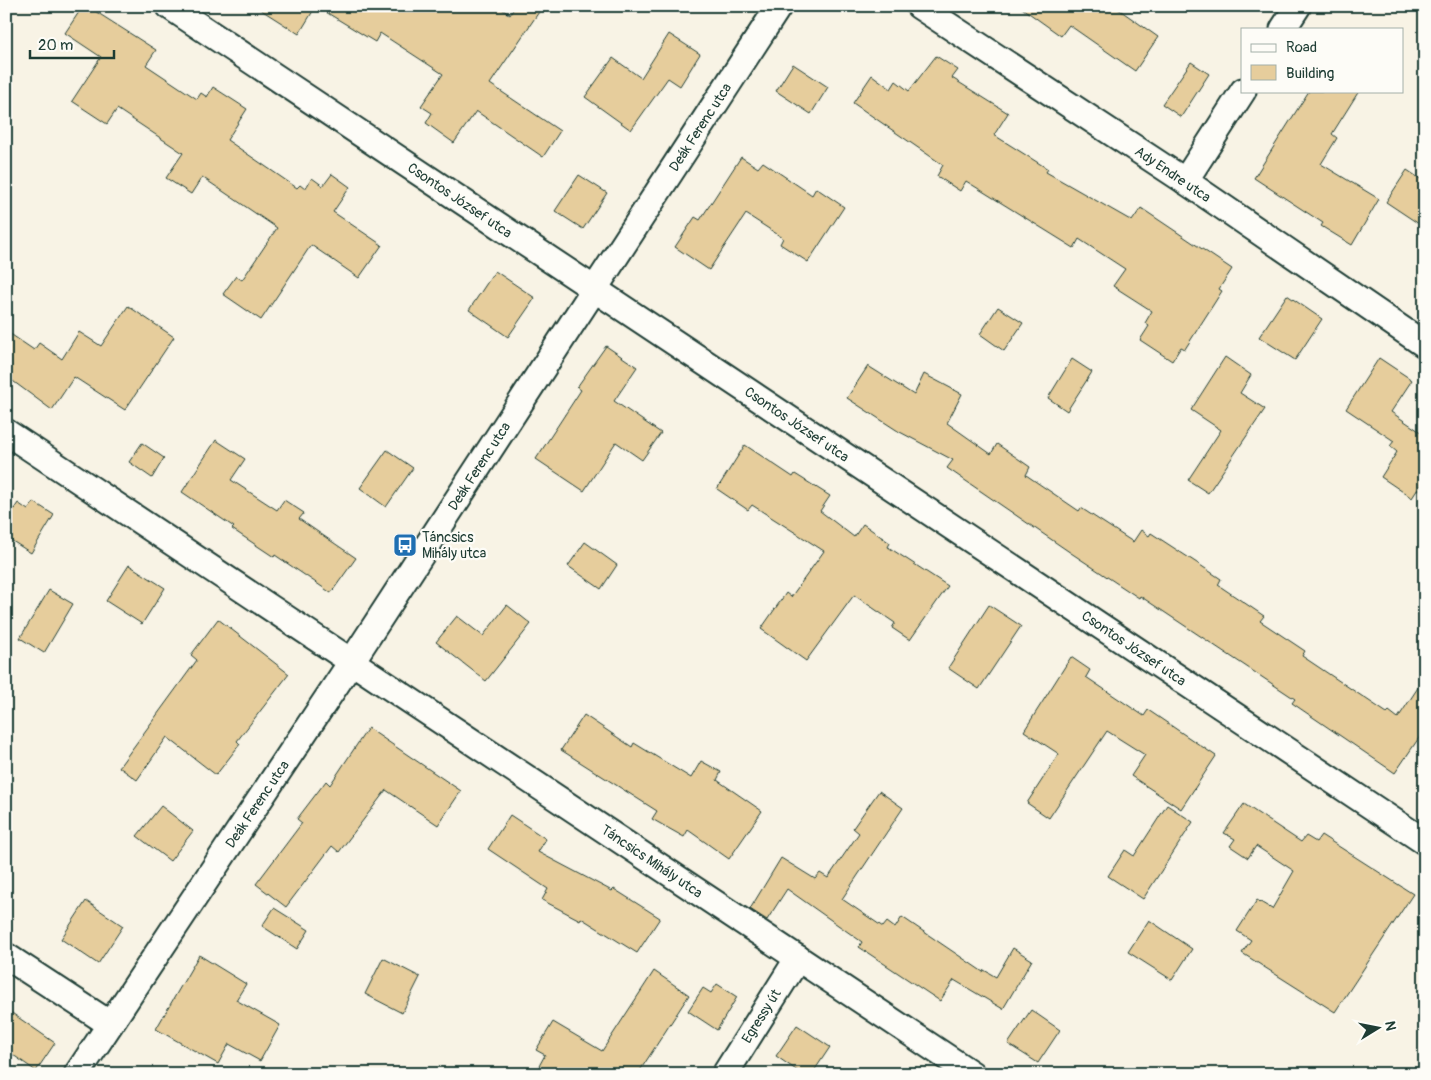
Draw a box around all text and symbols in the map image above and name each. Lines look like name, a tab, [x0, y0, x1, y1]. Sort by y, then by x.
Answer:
scale bar	[30, 28, 114, 60]
legend	[1241, 28, 1404, 92]
text: 20 m	[38, 36, 73, 55]
text: Road	[1286, 38, 1317, 57]
text: Building	[1286, 64, 1334, 83]
street label: Deák Ferenc utca	[666, 80, 735, 175]
street label: Ady Endre utca	[1132, 143, 1214, 206]
street label: Csontos József utca	[404, 159, 515, 242]
street label: Csontos József utca	[741, 383, 852, 466]
street label: Deák Ferenc utca	[445, 419, 514, 514]
place label: Táncsics Mihály utca	[422, 529, 486, 562]
bus stop icon: Táncsics Mihály utca	[392, 532, 418, 558]
street label: Csontos József utca	[1078, 607, 1189, 690]
street label: Deák Ferenc utca	[222, 757, 293, 851]
street label: Táncsics Mihály utca	[598, 821, 706, 902]
street label: Egressy út	[738, 986, 785, 1046]
north arrow	[1354, 1002, 1404, 1052]
text: N	[1381, 1020, 1400, 1032]

